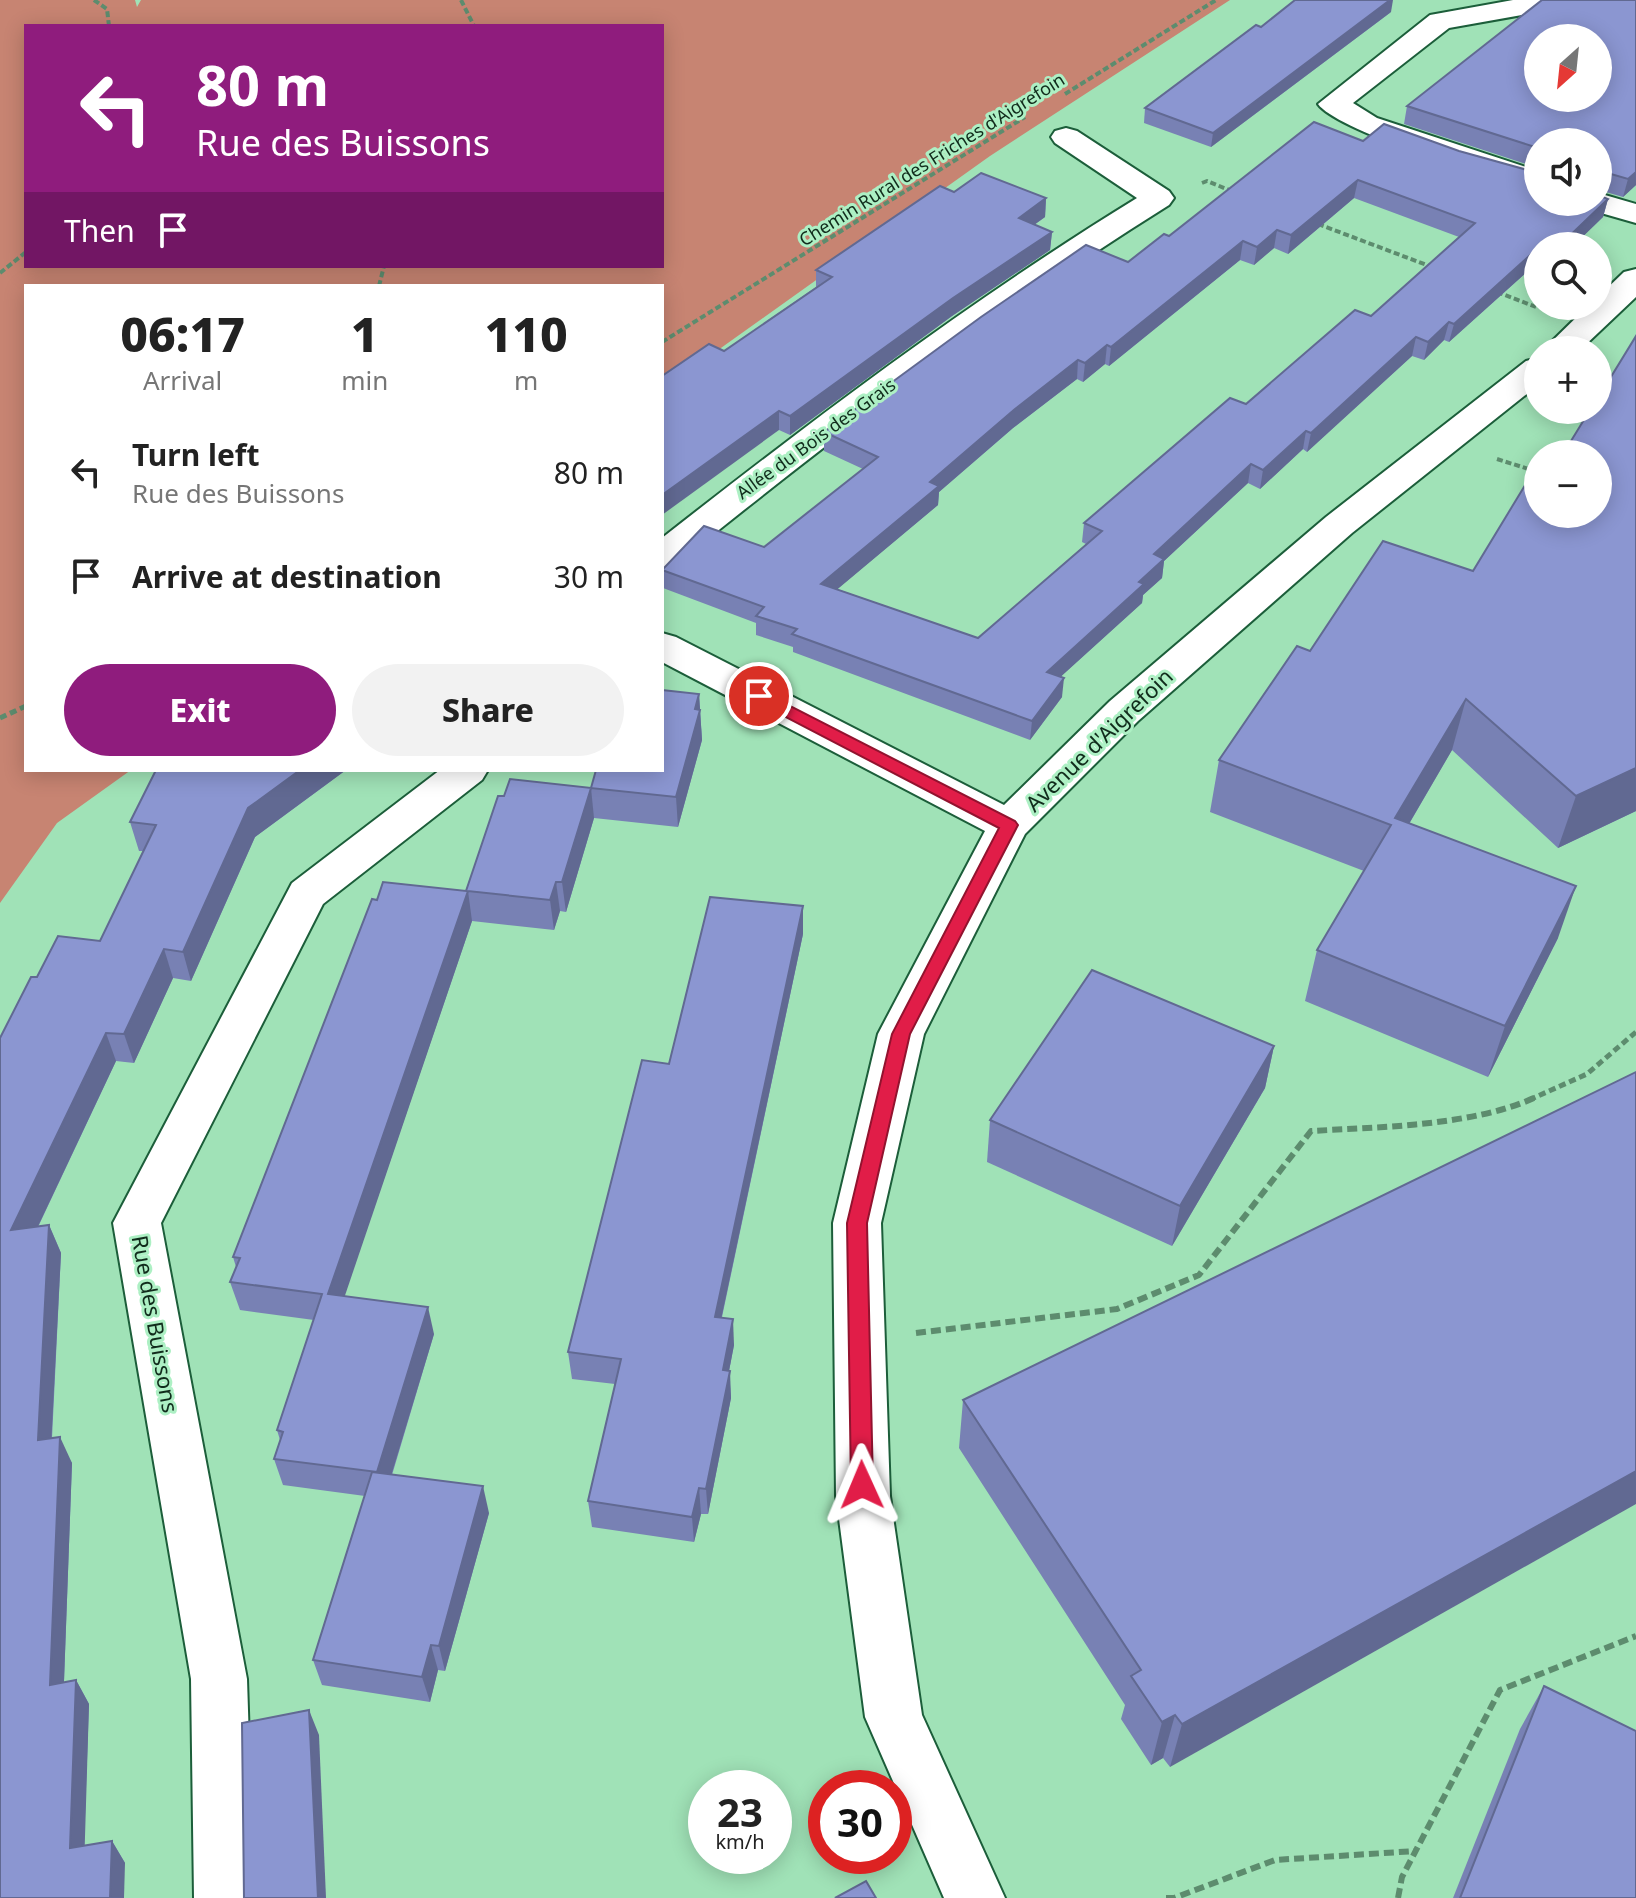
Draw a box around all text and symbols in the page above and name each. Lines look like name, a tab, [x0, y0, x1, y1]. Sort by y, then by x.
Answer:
north arrow	[1524, 24, 1612, 112]
map controls	[1524, 24, 1612, 528]
text: 80 m	[196, 46, 329, 122]
icon: left	[64, 56, 168, 160]
street label: Chemin Rural des Friches d'Aigrefoin	[794, 67, 1069, 251]
text: Rue des Buissons	[196, 118, 490, 167]
button: sound	[1524, 128, 1612, 216]
icon: arrive	[151, 208, 195, 252]
text: Then	[64, 210, 135, 251]
button: search	[1524, 232, 1612, 320]
text: 06:17	[120, 301, 245, 366]
text: 1	[351, 301, 379, 366]
text: 110	[485, 301, 568, 366]
button: +	[1524, 336, 1612, 424]
text: Arrival	[143, 362, 222, 398]
text: min	[341, 362, 388, 398]
text: m	[514, 362, 538, 398]
street label: Allée du Bois des Grais	[731, 372, 900, 504]
text: Turn left	[132, 434, 260, 475]
button: −	[1524, 440, 1612, 528]
icon: left	[64, 450, 108, 494]
text: 80 m	[554, 452, 624, 493]
text: Rue des Buissons	[132, 475, 344, 511]
icon: arrive	[64, 554, 108, 598]
text: Arrive at destination	[132, 556, 442, 597]
text: 30 m	[554, 556, 624, 597]
street label: Avenue d'Aigrefoin	[1018, 661, 1179, 818]
pin	[725, 662, 793, 730]
button: Exit	[64, 664, 336, 756]
button: Share	[352, 664, 624, 756]
icon: arrive	[737, 674, 781, 718]
street label: Rue des Buissons	[126, 1233, 186, 1415]
position arrow	[820, 1443, 904, 1527]
speed limit sign: 30	[808, 1770, 912, 1874]
text: 23	[717, 1784, 763, 1839]
text: km/h	[715, 1828, 765, 1855]

